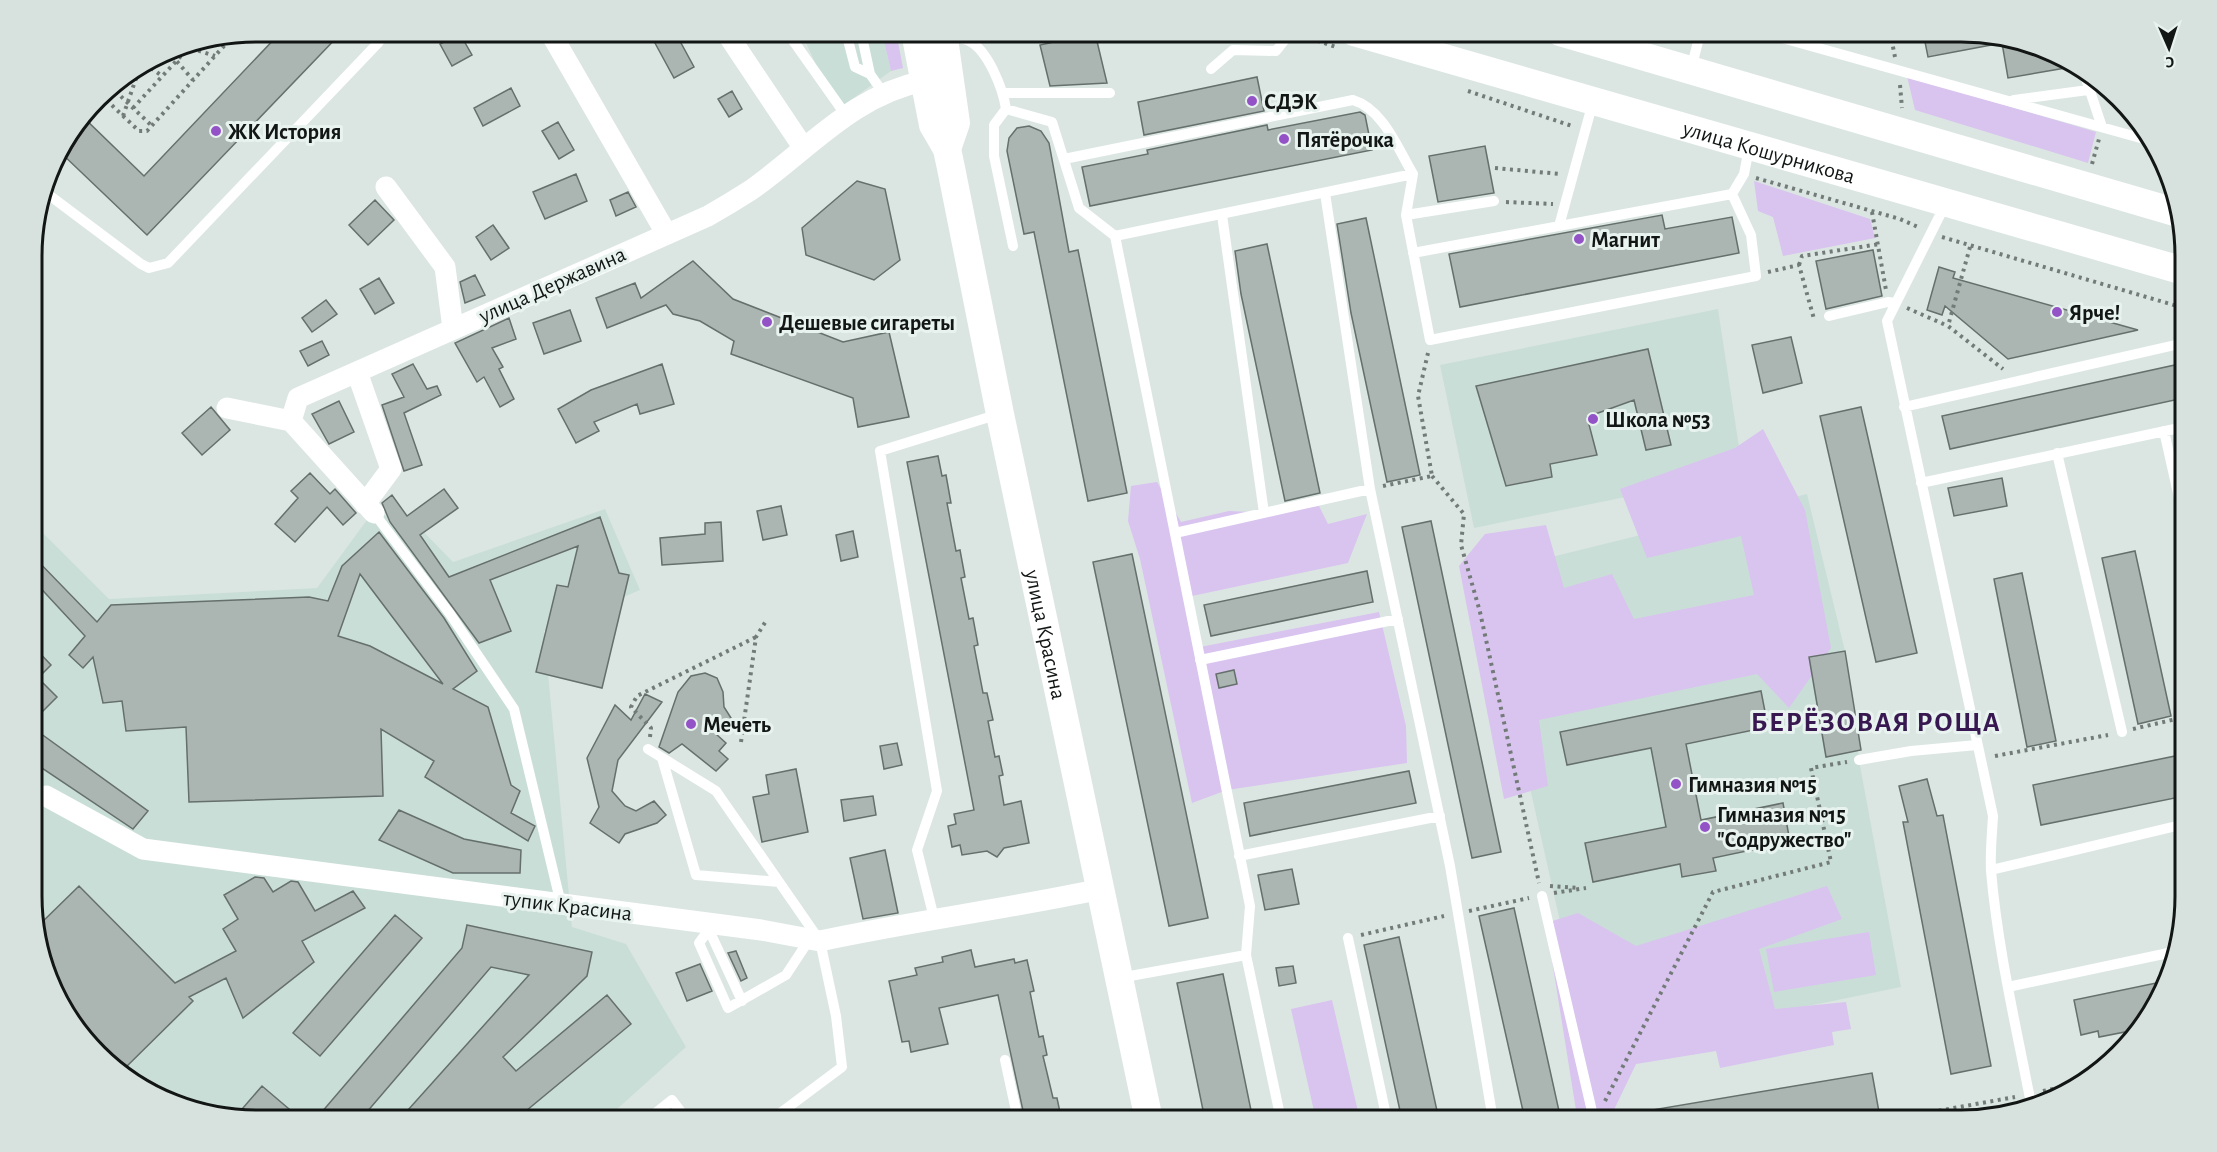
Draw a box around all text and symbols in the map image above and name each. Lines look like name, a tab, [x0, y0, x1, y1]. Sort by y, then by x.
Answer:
north arrow	[2139, 18, 2199, 78]
text: С	[2165, 54, 2175, 70]
place label: СДЭК	[1264, 91, 1318, 113]
marker: СДЭК	[1245, 94, 1259, 108]
street label: улица Кошурникова	[1679, 117, 1857, 188]
place label: ЖК История	[228, 121, 342, 143]
marker: ЖК История	[209, 124, 223, 138]
place label: Пятёрочка	[1296, 129, 1394, 151]
marker: Пятёрочка	[1277, 132, 1291, 146]
place label: Магнит	[1591, 229, 1660, 251]
marker: Магнит	[1572, 232, 1586, 246]
street label: улица Державина	[475, 243, 629, 328]
place label: Ярче!	[2069, 302, 2120, 324]
marker: Ярче!	[2050, 305, 2064, 319]
place label: Дешевые сигареты	[779, 312, 955, 334]
marker: Дешевые сигареты	[760, 315, 774, 329]
place label: Школа №53	[1605, 409, 1711, 431]
marker: Школа №53	[1586, 412, 1600, 426]
street label: улица Красина	[1021, 567, 1070, 701]
district label: БЕРЁЗОВАЯ РОЩА	[1751, 707, 2001, 737]
place label: Мечеть	[703, 714, 772, 736]
marker: Мечеть	[684, 717, 698, 731]
place label: Гимназия №15	[1688, 774, 1817, 796]
marker: Гимназия №15	[1669, 777, 1683, 791]
place label: Гимназия №15 "Содружество"	[1717, 804, 1852, 852]
marker: Гимназия №15 "Содружество"	[1698, 820, 1712, 834]
street label: тупик Красина	[501, 887, 633, 925]

